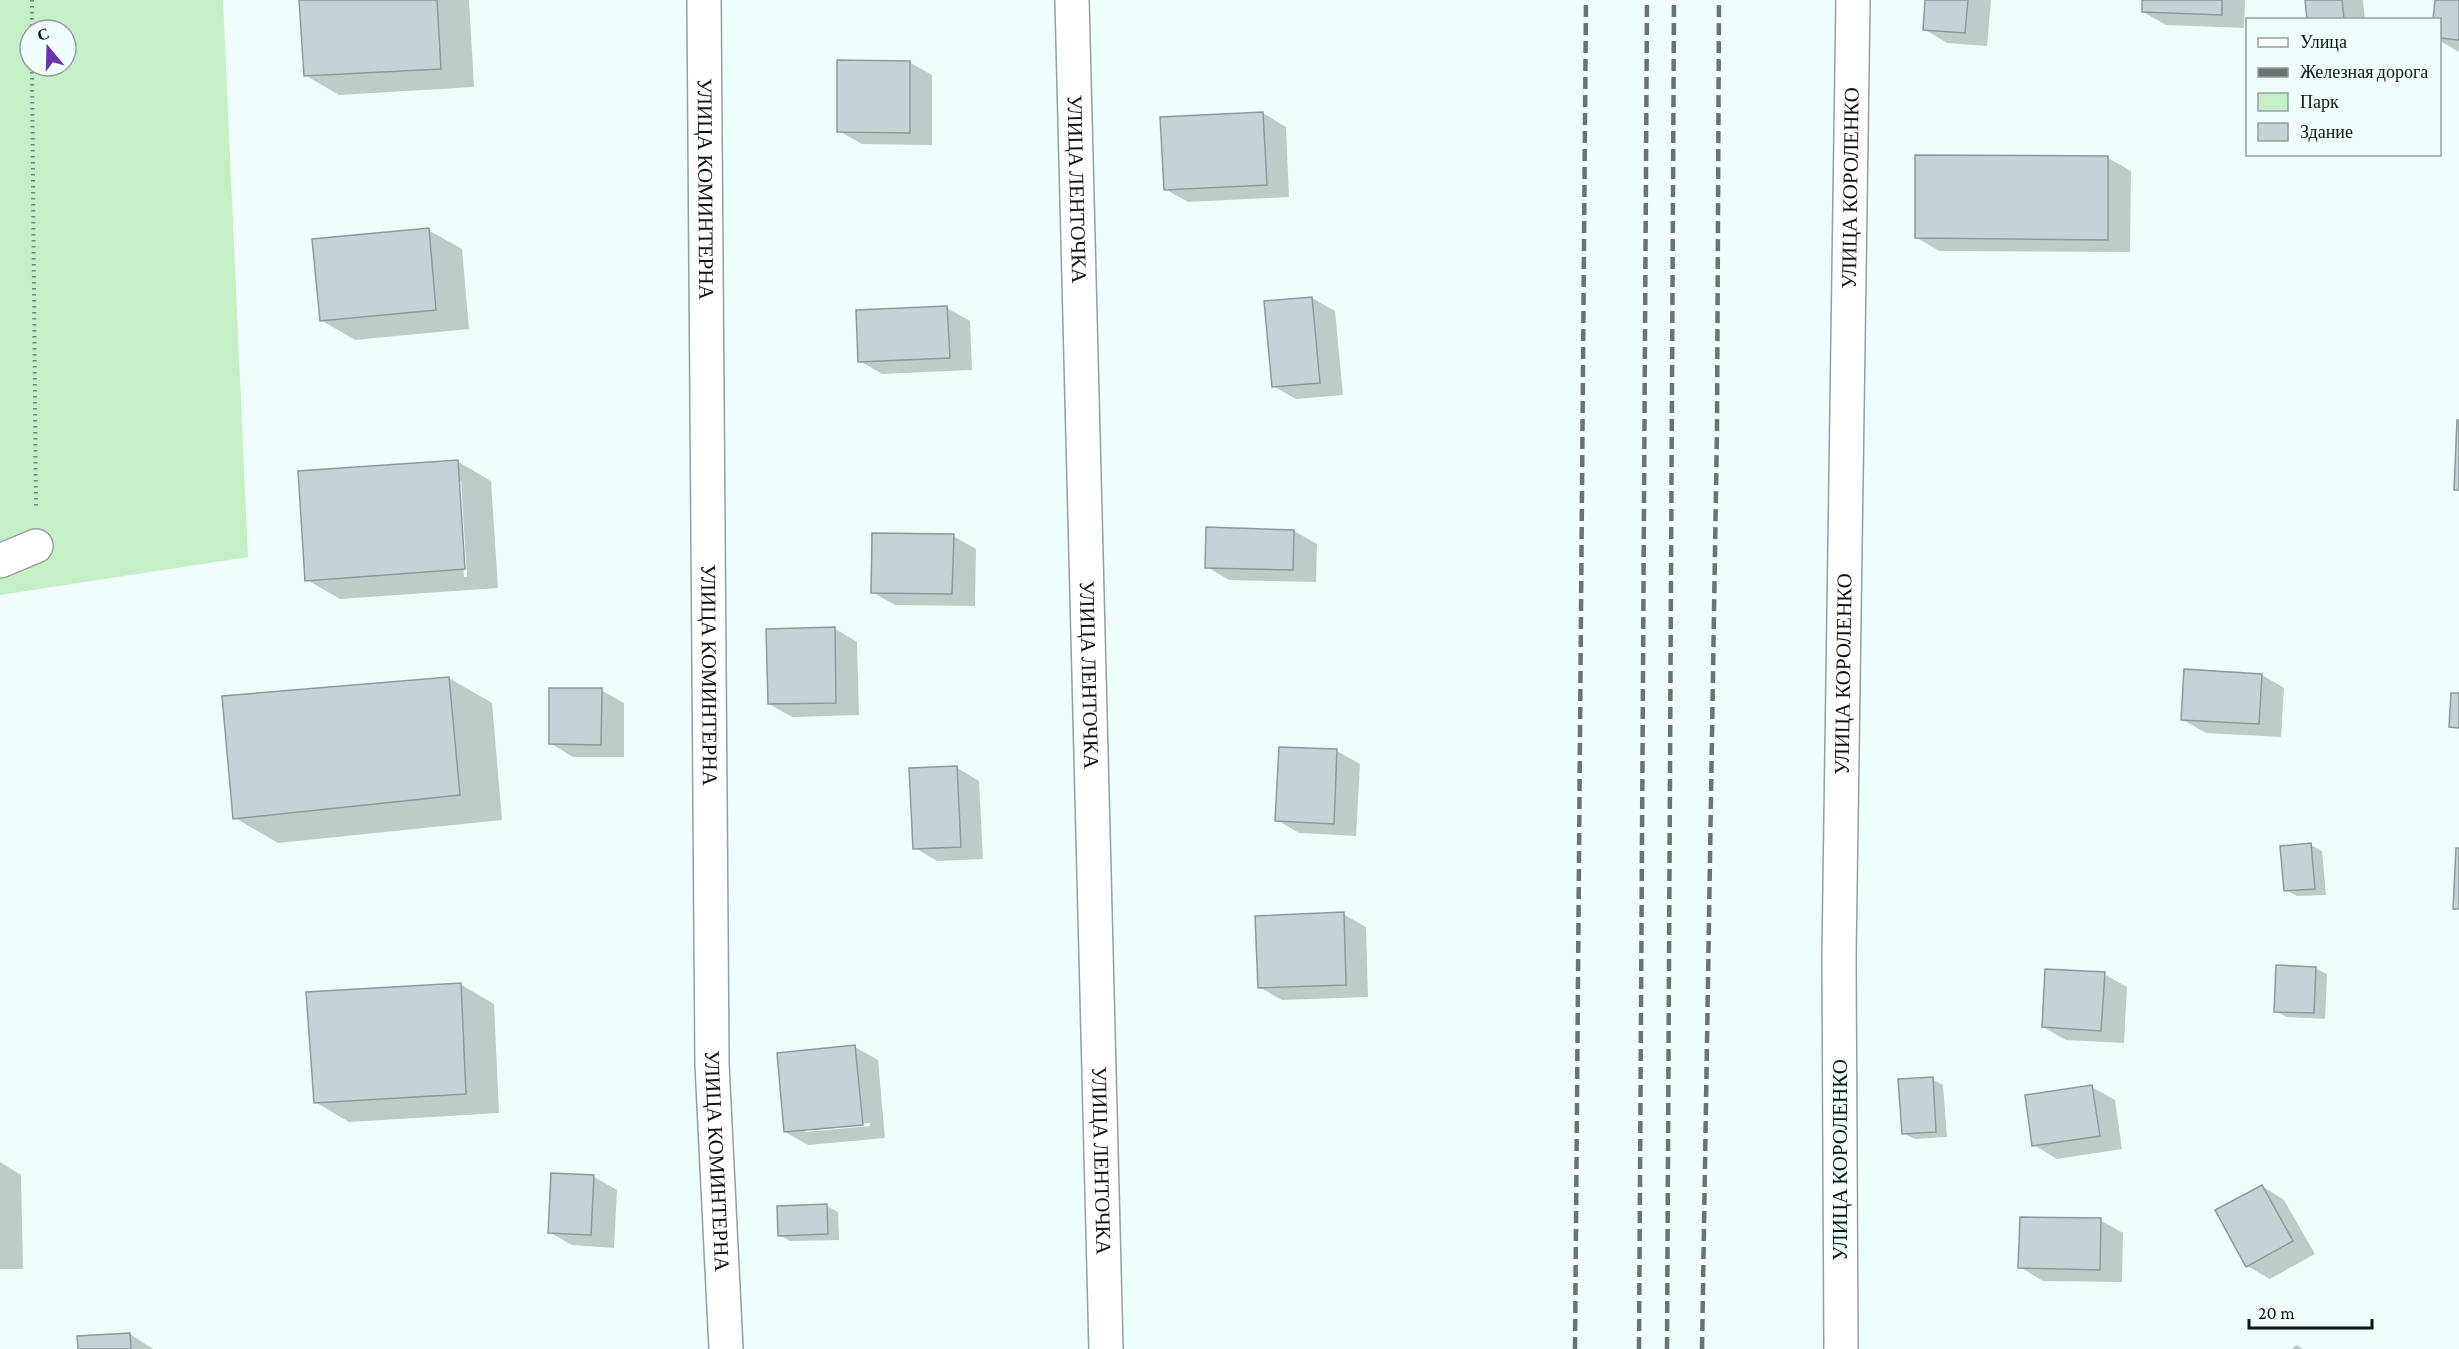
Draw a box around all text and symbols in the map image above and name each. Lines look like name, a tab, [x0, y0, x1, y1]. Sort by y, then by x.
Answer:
north arrow	[18, 18, 78, 78]
legend	[2246, 18, 2441, 156]
text: С	[35, 24, 52, 44]
text: Улица	[2300, 32, 2347, 52]
text: Железная дорога	[2300, 62, 2428, 82]
street label: УЛИЦА КОМИНТЕРНА	[693, 78, 718, 301]
street label: УЛИЦА КОРОЛЕНКО	[1837, 87, 1864, 289]
text: Парк	[2300, 92, 2339, 112]
street label: УЛИЦА ЛЕНТОЧКА	[1062, 94, 1091, 284]
text: Здание	[2300, 122, 2353, 142]
street label: УЛИЦА КОМИНТЕРНА	[696, 564, 722, 787]
street label: УЛИЦА КОРОЛЕНКО	[1830, 573, 1857, 775]
street label: УЛИЦА ЛЕНТОЧКА	[1075, 580, 1103, 770]
street label: УЛИЦА КОМИНТЕРНА	[700, 1050, 734, 1273]
street label: УЛИЦА КОРОЛЕНКО	[1828, 1059, 1852, 1261]
street label: УЛИЦА ЛЕНТОЧКА	[1087, 1066, 1116, 1256]
scale bar	[2249, 1292, 2372, 1330]
text: 20 m	[2258, 1303, 2295, 1323]

